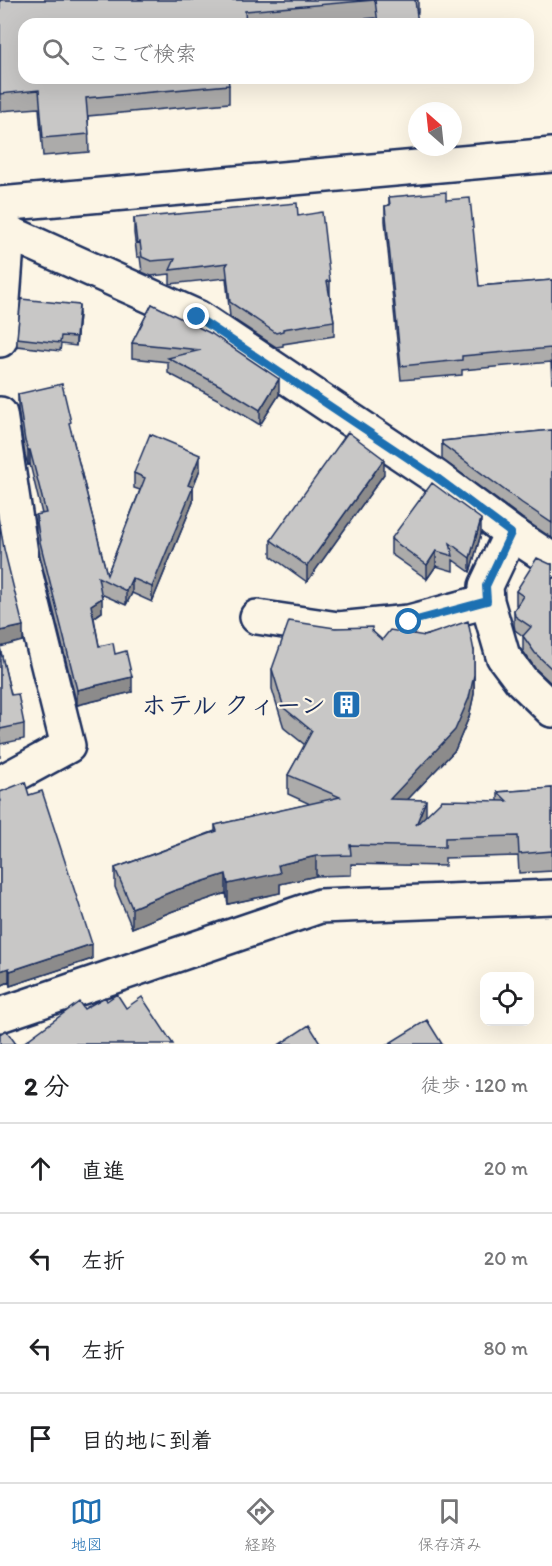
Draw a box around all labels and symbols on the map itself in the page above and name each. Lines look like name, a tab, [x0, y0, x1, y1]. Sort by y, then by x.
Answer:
north arrow	[408, 102, 462, 156]
route end	[183, 303, 209, 329]
route start	[395, 608, 421, 634]
place label: ホテル クィーン	[141, 689, 326, 721]
building icon: ホテル クィーン	[331, 689, 363, 721]

